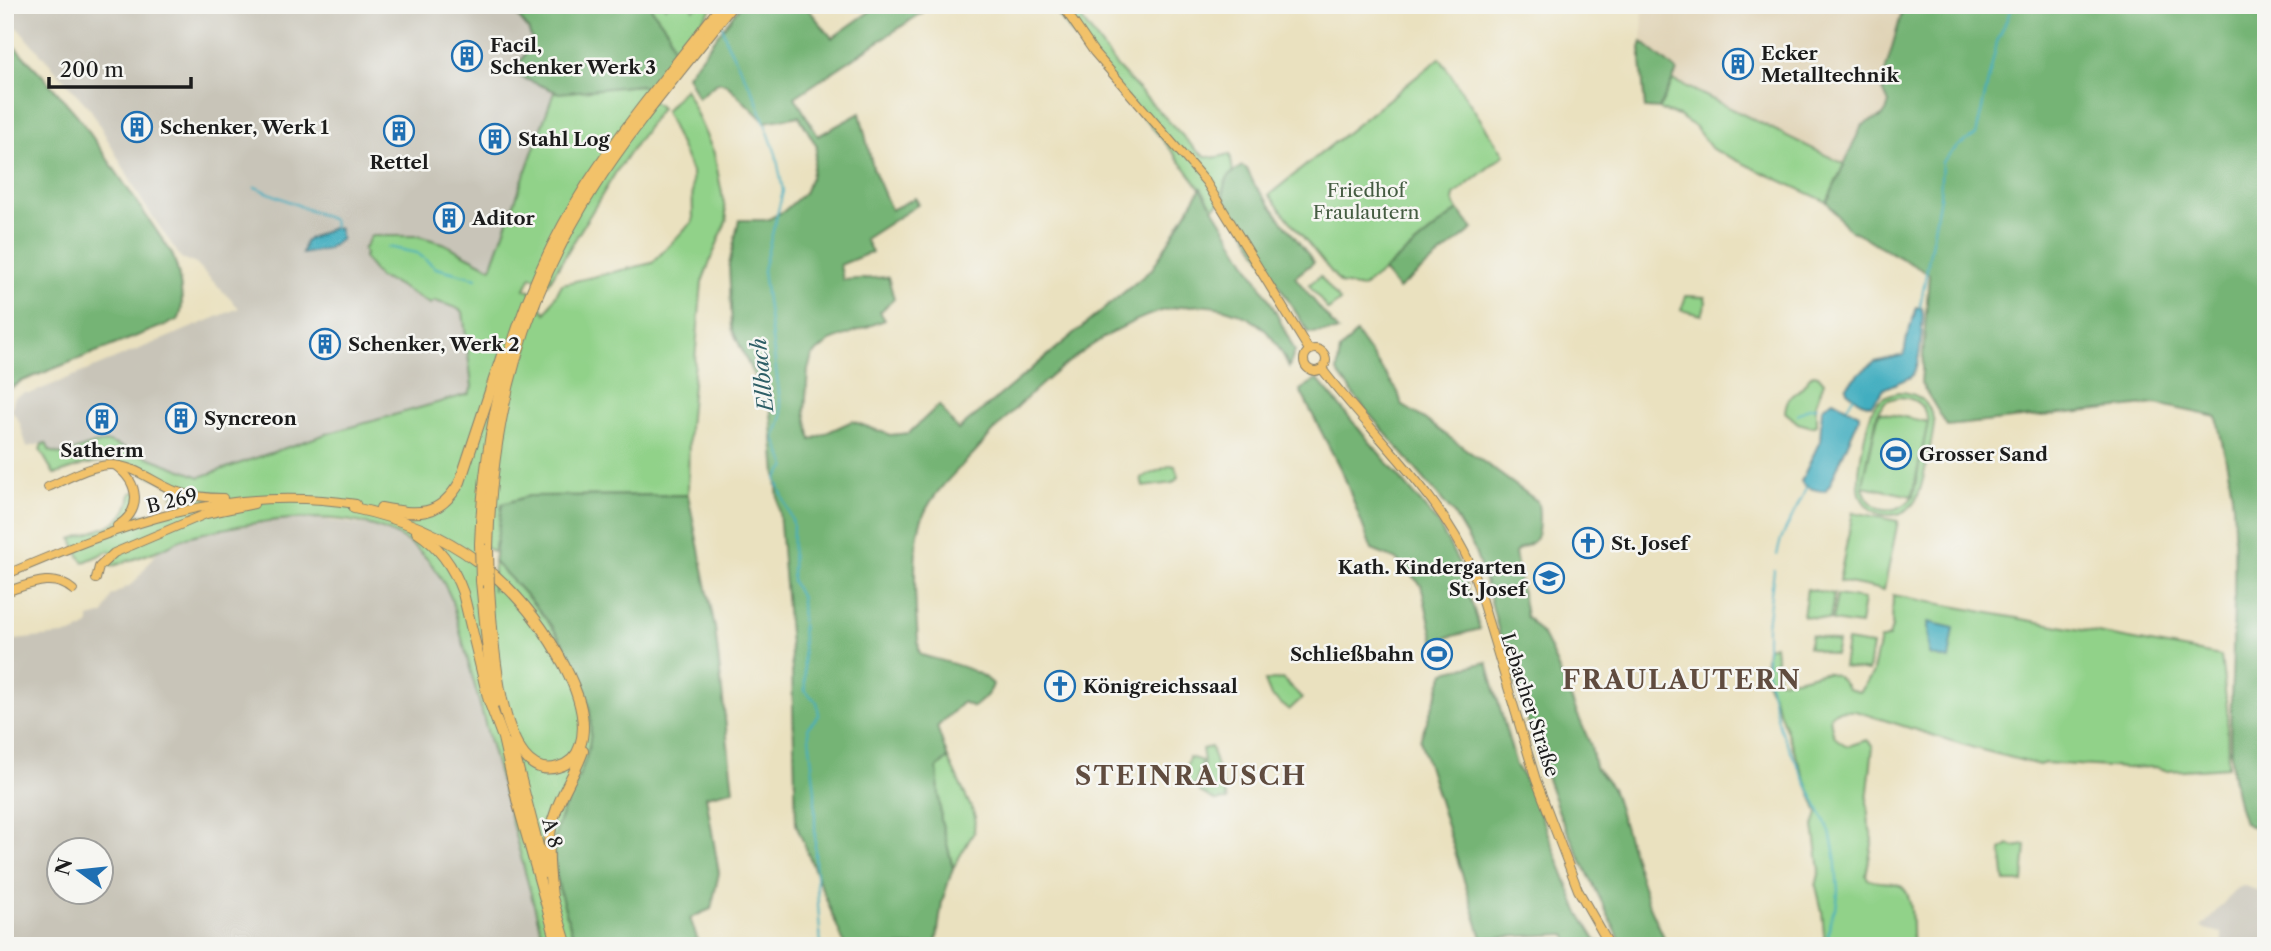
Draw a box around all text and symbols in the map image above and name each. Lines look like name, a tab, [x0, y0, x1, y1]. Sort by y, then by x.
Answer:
place label: Facil, Schenker Werk 3	[490, 34, 656, 79]
building icon: Facil, Schenker Werk 3	[450, 39, 484, 73]
place label: Ecker Metalltechnik	[1761, 42, 1899, 87]
scale bar	[49, 46, 191, 90]
building icon: Ecker Metalltechnik	[1721, 47, 1755, 81]
text: 200 m	[60, 57, 124, 82]
building icon: Schenker, Werk 1	[120, 110, 154, 144]
building icon: Rettel	[382, 114, 416, 148]
place label: Schenker, Werk 1	[160, 116, 329, 139]
building icon: Stahl Log	[478, 122, 512, 156]
place label: Stahl Log	[518, 128, 610, 151]
place label: Rettel	[369, 151, 429, 174]
park label: Friedhof Fraulautern	[1313, 179, 1419, 224]
building icon: Aditor	[432, 201, 466, 235]
place label: Aditor	[471, 207, 536, 230]
building icon: Schenker, Werk 2	[308, 327, 342, 361]
place label: Schenker, Werk 2	[348, 333, 519, 356]
water label: Ellbach	[746, 337, 779, 415]
building icon: Syncreon	[164, 401, 198, 435]
building icon: Satherm	[85, 402, 119, 436]
place label: Syncreon	[204, 407, 297, 430]
sports icon: Grosser Sand	[1879, 437, 1913, 471]
place label: Satherm	[60, 439, 144, 462]
place label: Grosser Sand	[1919, 443, 2048, 466]
street label: B 269	[144, 484, 200, 518]
church icon: St. Josef	[1571, 526, 1605, 560]
place label: St. Josef	[1611, 532, 1691, 555]
place label: Kath. Kindergarten St. Josef	[1338, 556, 1529, 601]
school or university icon: Kath. Kindergarten St. Josef	[1532, 561, 1566, 595]
street label: Lebacher Straße	[1496, 630, 1564, 780]
sports icon: Schließbahn	[1420, 637, 1454, 671]
place label: Schließbahn	[1290, 643, 1414, 666]
district label: FRAULAUTERN	[1562, 664, 1802, 696]
church icon: Königreichssaal	[1043, 669, 1077, 703]
place label: Königreichssaal	[1083, 675, 1238, 698]
district label: STEINRAUSCH	[1075, 760, 1307, 792]
street label: A 8	[537, 815, 567, 850]
north arrow	[46, 836, 116, 906]
text: N	[51, 856, 77, 878]

